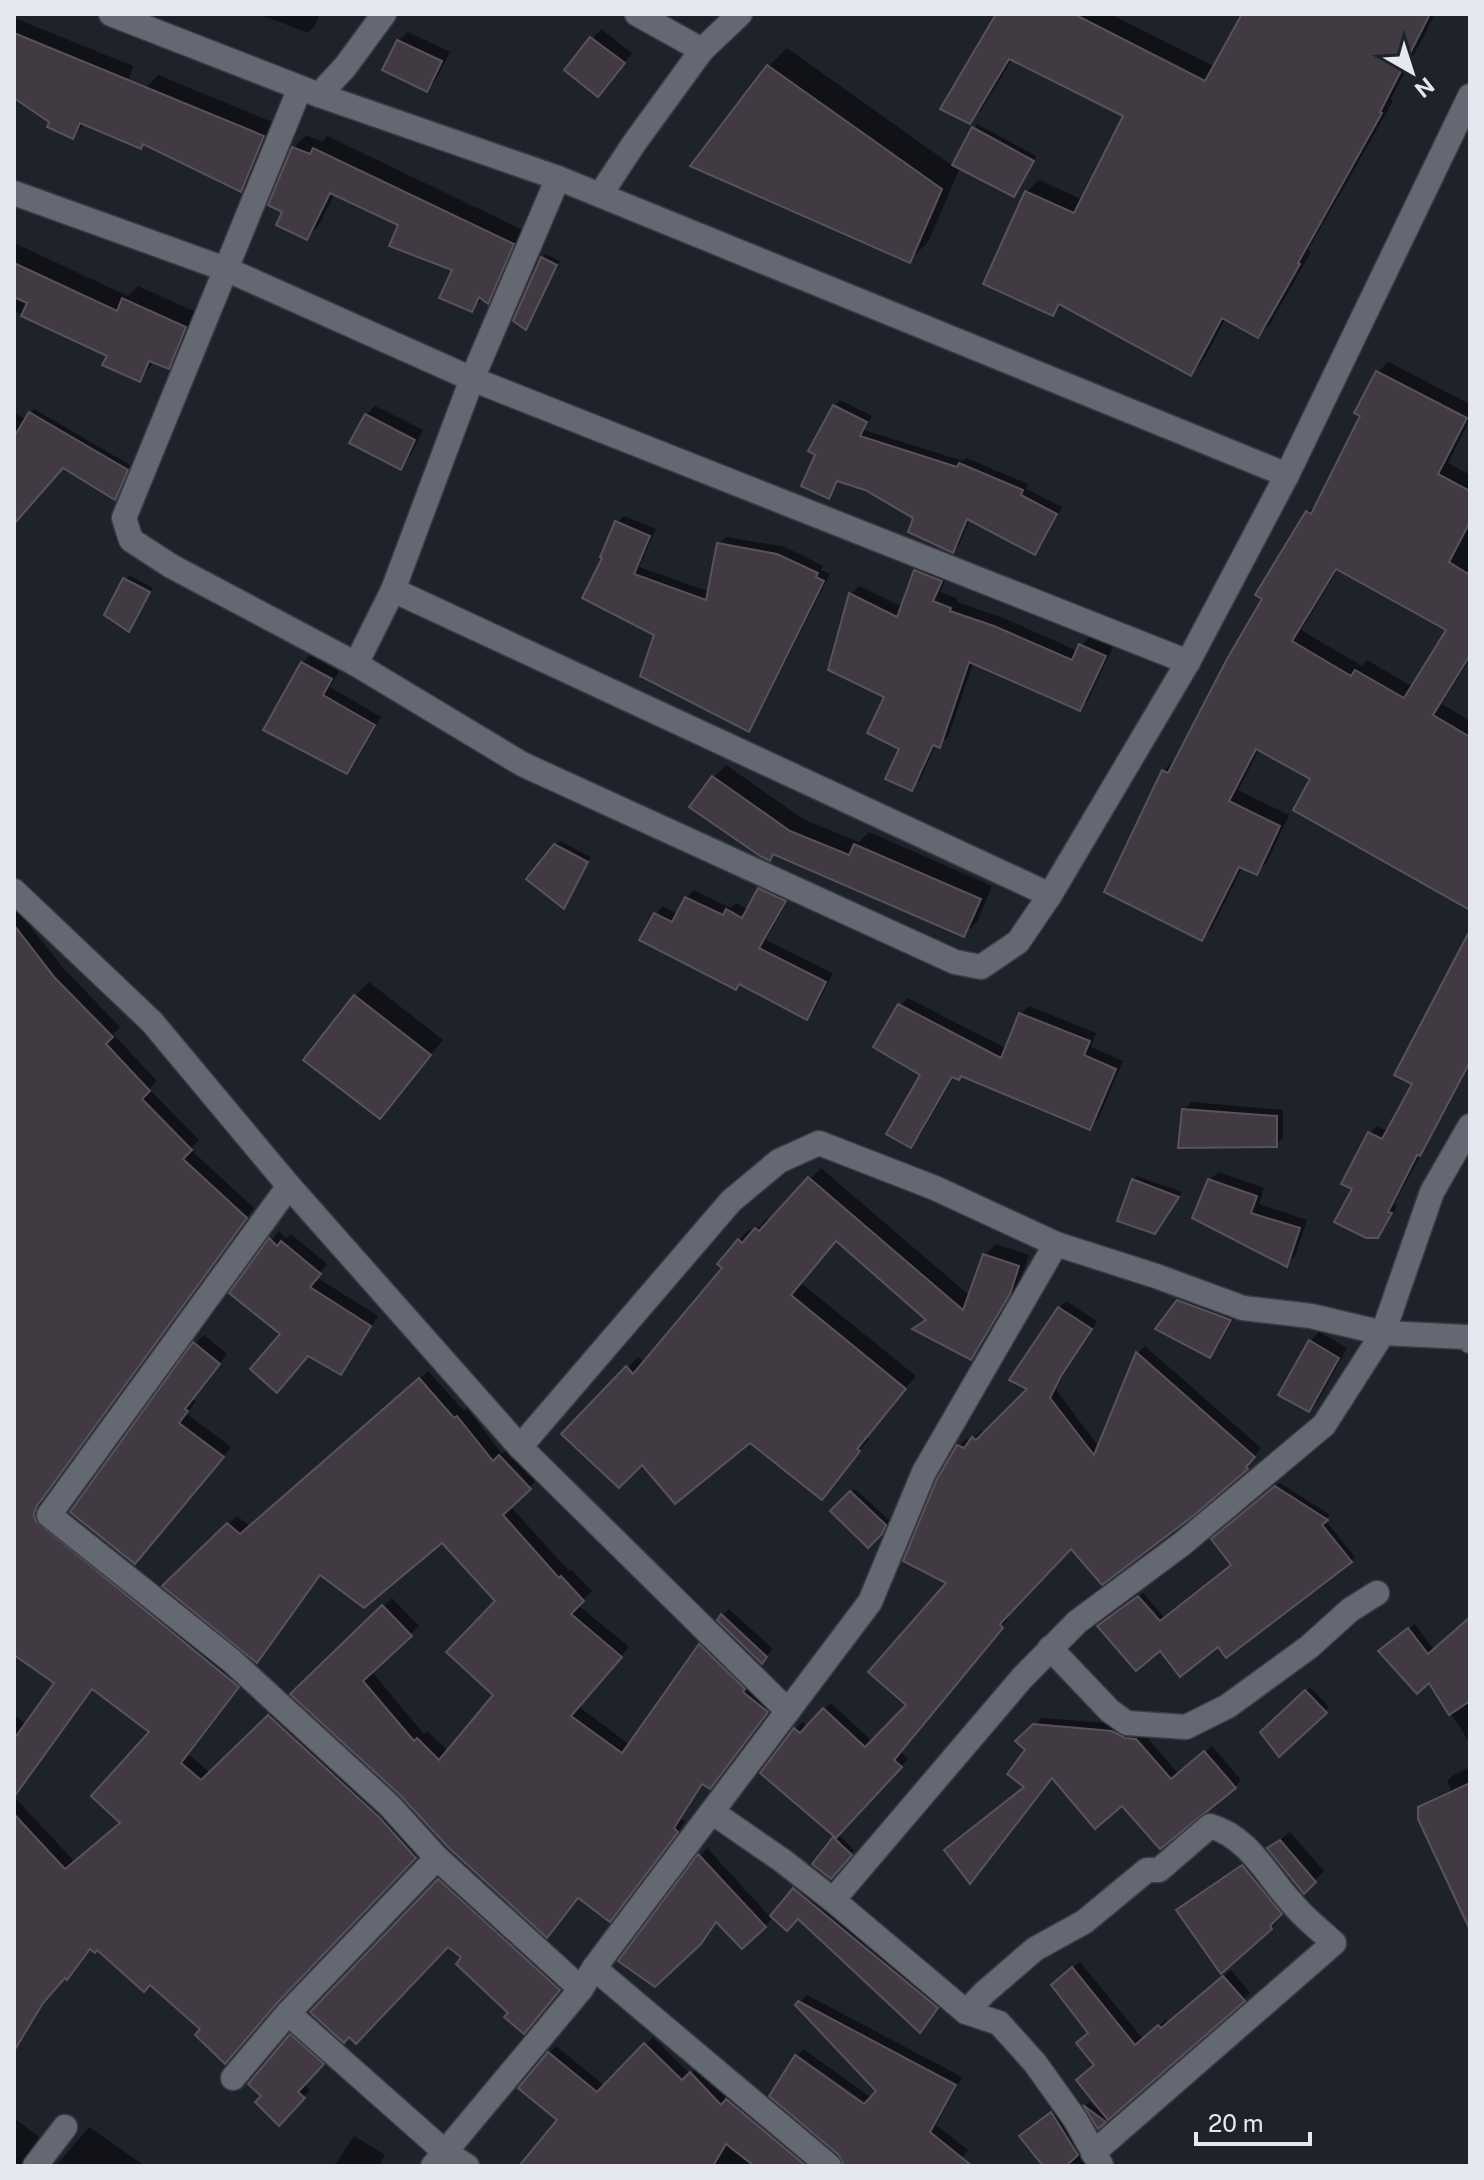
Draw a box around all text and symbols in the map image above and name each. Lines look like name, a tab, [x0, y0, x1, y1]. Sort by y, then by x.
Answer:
north arrow	[1372, 32, 1452, 112]
text: N	[1410, 72, 1439, 103]
scale bar	[1196, 2096, 1310, 2146]
text: 20 m	[1208, 2109, 1264, 2137]

